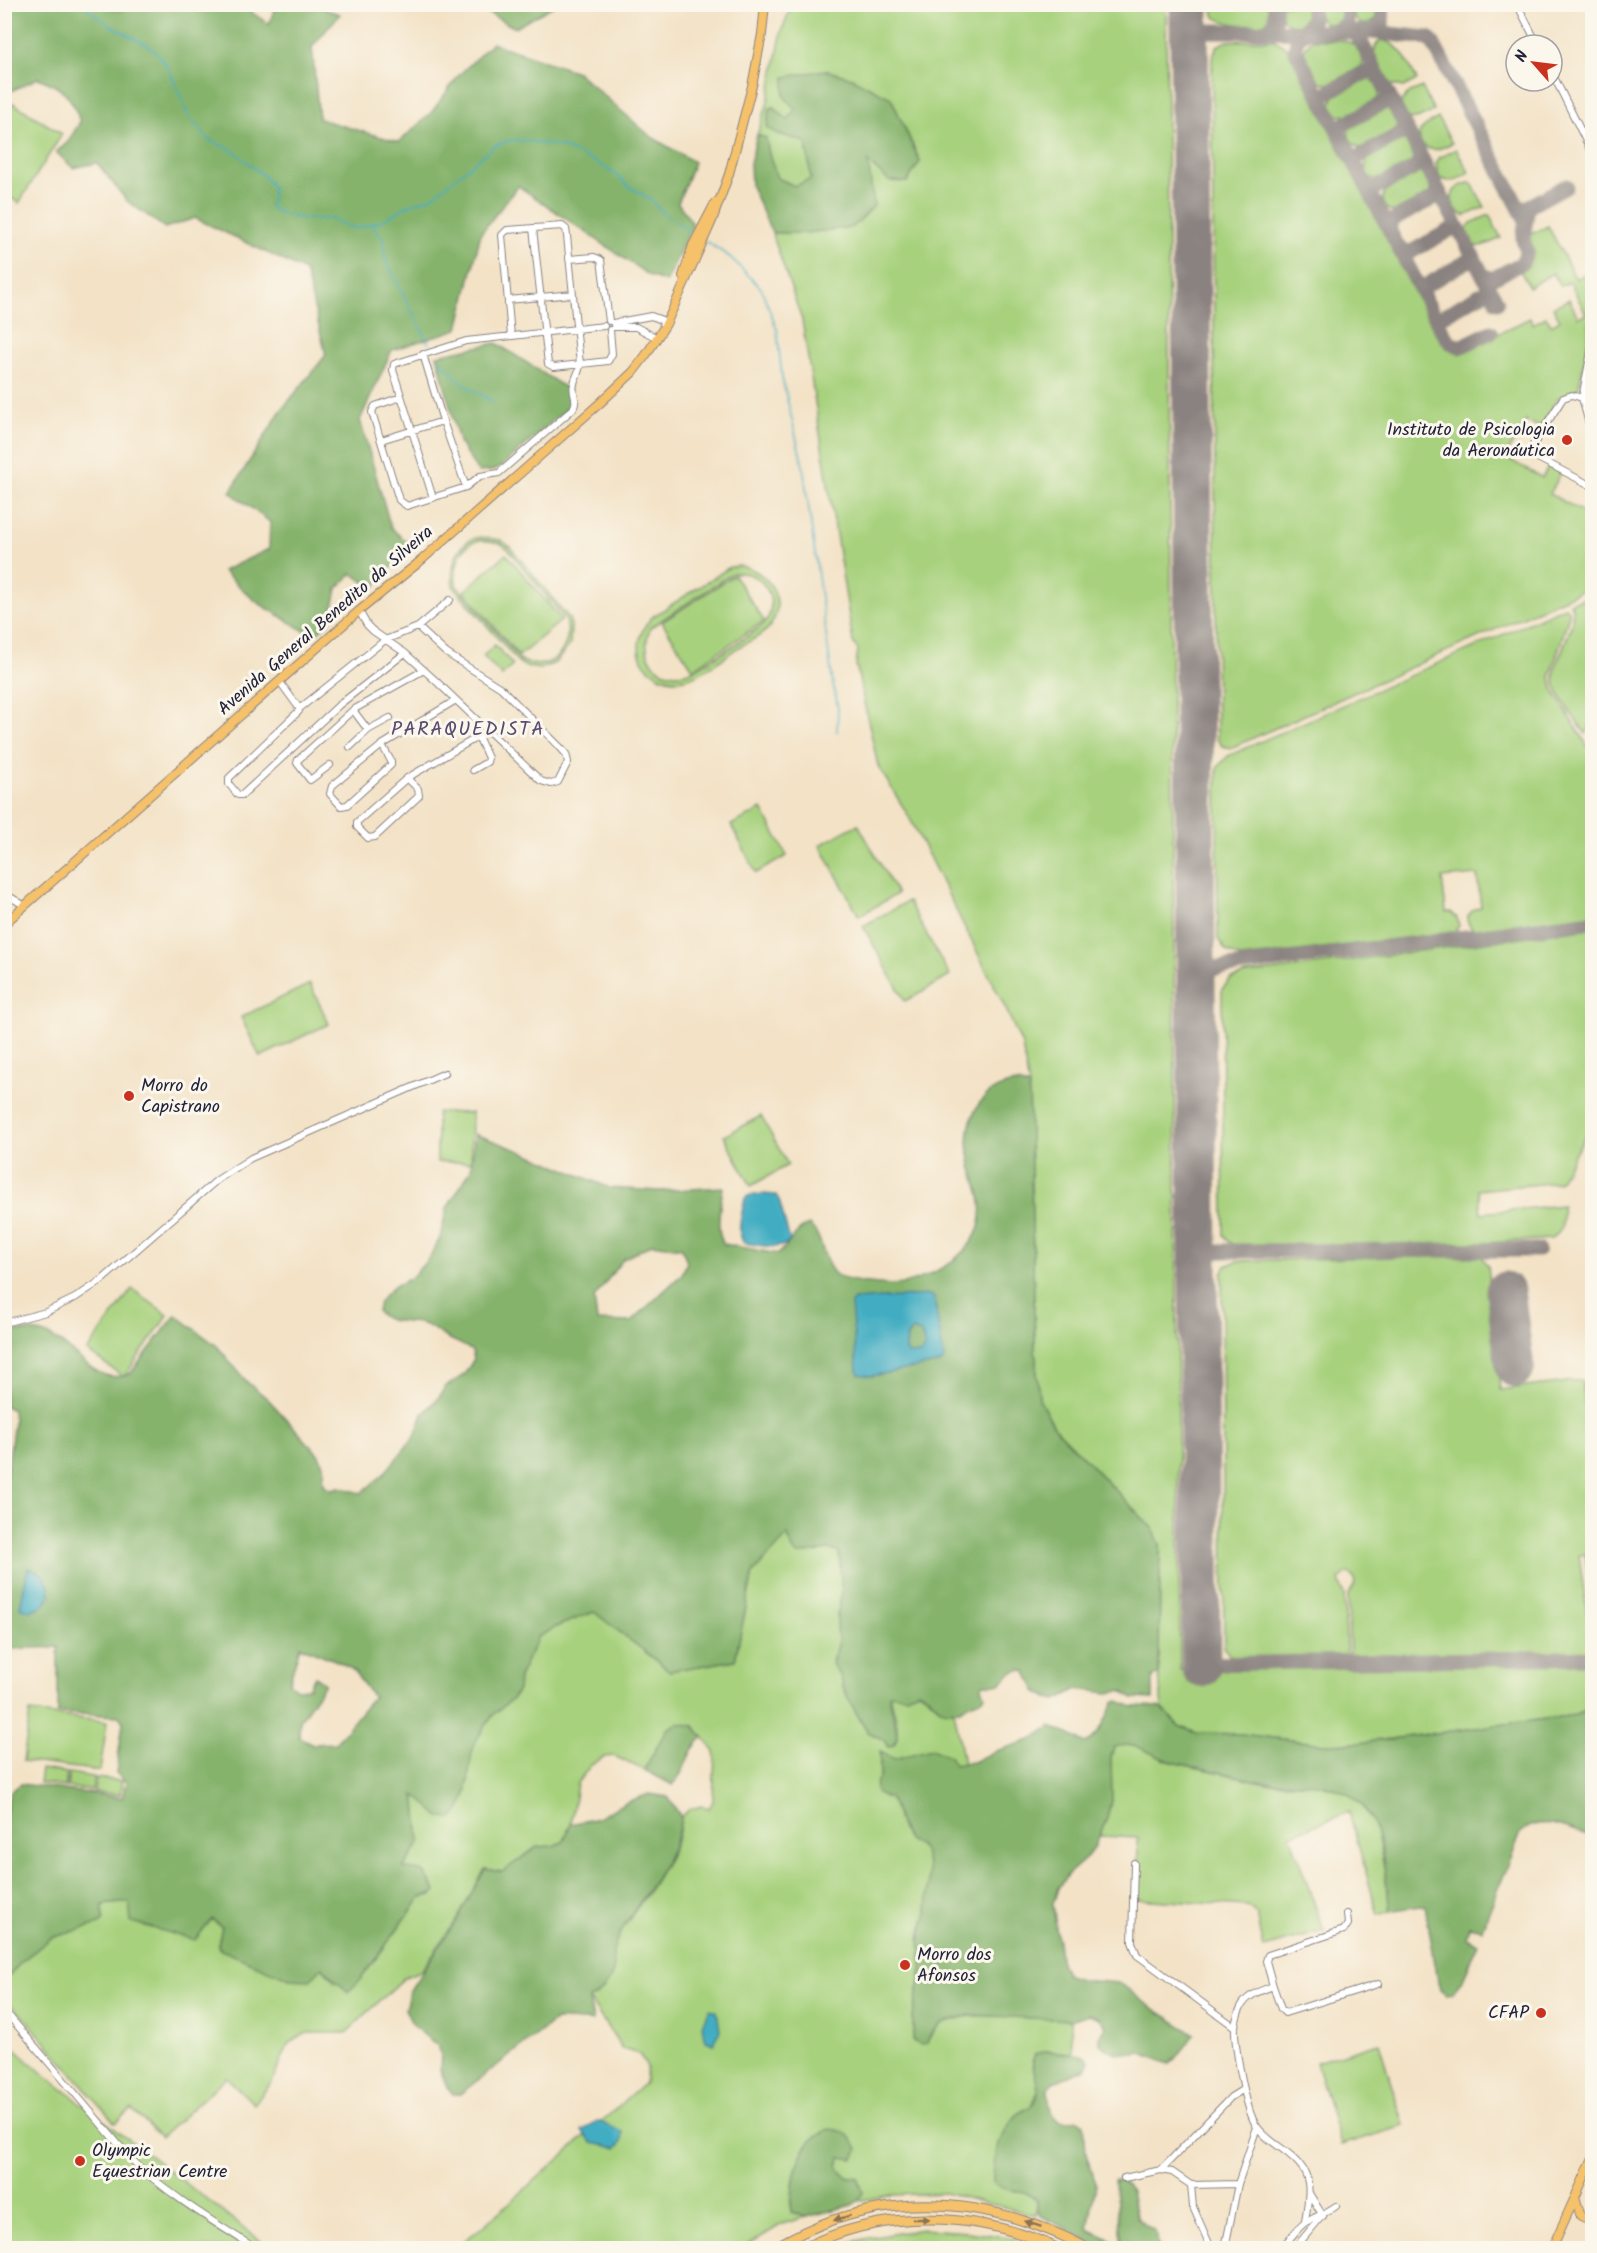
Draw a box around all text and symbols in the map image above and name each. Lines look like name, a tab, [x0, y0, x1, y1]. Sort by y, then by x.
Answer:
north arrow	[1504, 33, 1564, 93]
text: N	[1509, 46, 1535, 67]
place label: Instituto de Psicologia da Aeronáutica	[1387, 416, 1555, 466]
marker: Instituto de Psicologia da Aeronáutica	[1560, 433, 1574, 447]
street label: Avenida General Benedito da Silveira	[212, 519, 440, 723]
district label: PARAQUEDISTA	[391, 714, 545, 746]
place label: Morro do Capistrano	[141, 1072, 220, 1122]
marker: Morro do Capistrano	[122, 1089, 136, 1103]
place label: Morro dos Afonsos	[917, 1941, 992, 1991]
marker: Morro dos Afonsos	[898, 1958, 912, 1972]
place label: CFAP	[1488, 1999, 1530, 2028]
marker: CFAP	[1534, 2006, 1548, 2020]
place label: Olympic Equestrian Centre	[92, 2137, 227, 2187]
marker: Olympic Equestrian Centre	[73, 2154, 87, 2168]
one-way arrow	[833, 2214, 851, 2223]
one-way arrow	[911, 2214, 930, 2224]
one-way arrow	[1024, 2219, 1042, 2229]

